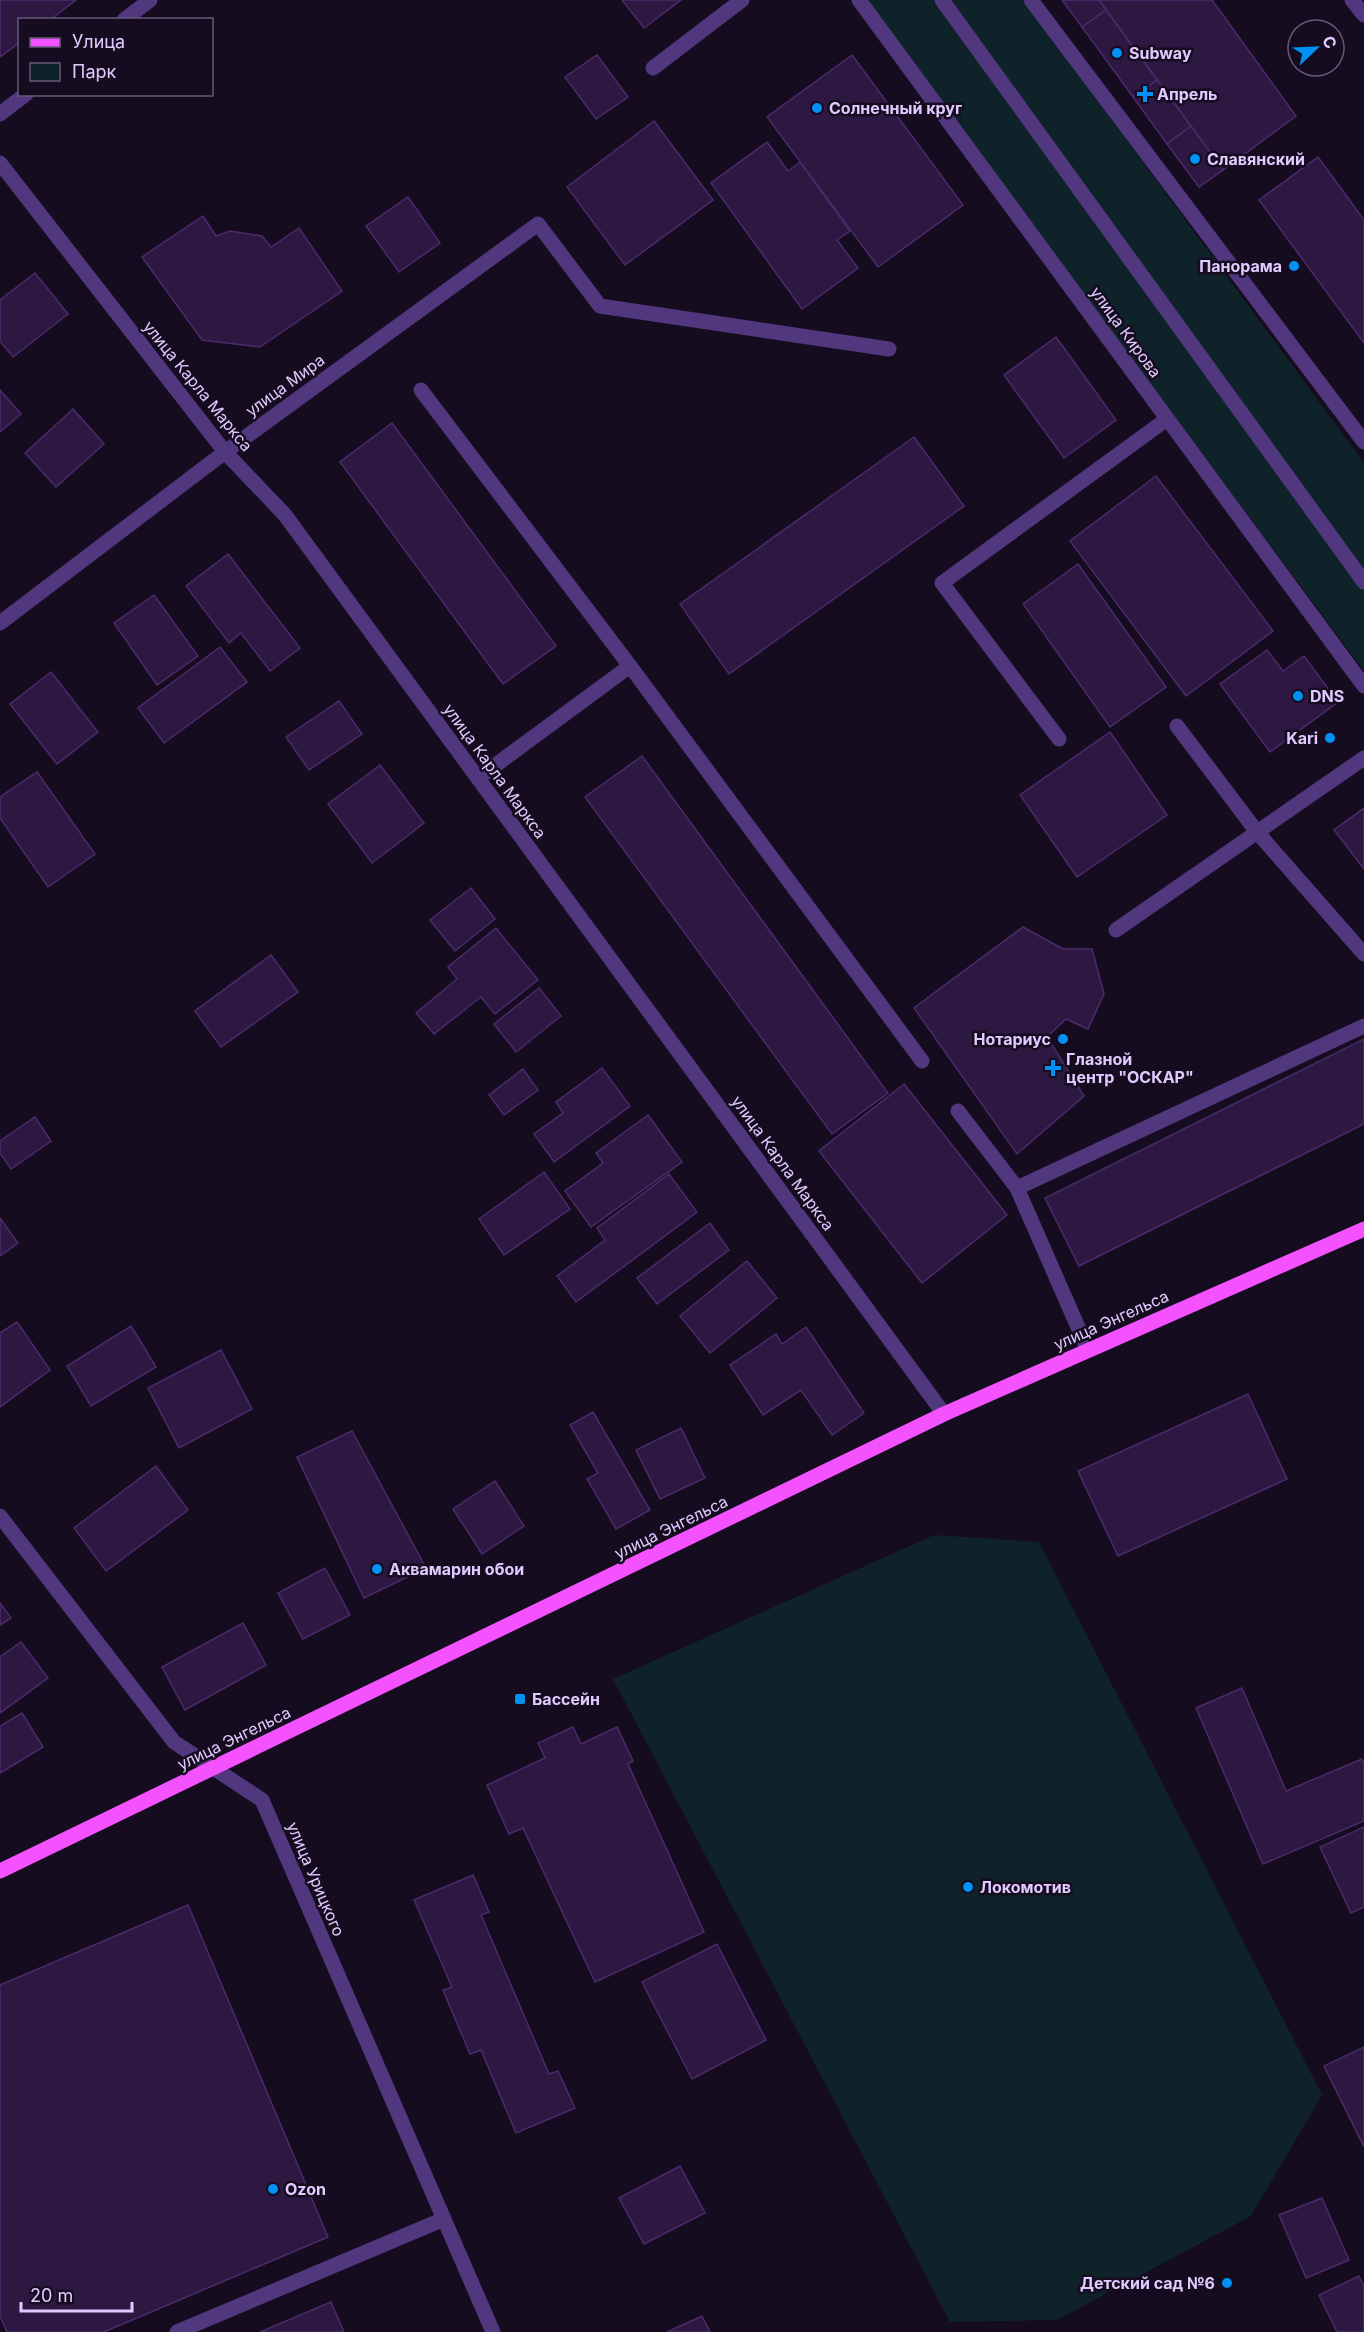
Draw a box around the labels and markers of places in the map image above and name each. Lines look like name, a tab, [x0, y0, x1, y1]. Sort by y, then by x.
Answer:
place label: Subway	[1129, 43, 1192, 63]
marker: Subway	[1110, 46, 1124, 60]
place label: Апрель	[1157, 84, 1217, 104]
marker: Апрель	[1138, 87, 1152, 101]
place label: Солнечный круг	[829, 98, 962, 118]
marker: Солнечный круг	[810, 101, 824, 115]
place label: Славянский	[1207, 149, 1305, 169]
marker: Славянский	[1188, 152, 1202, 166]
place label: Панорама	[1199, 256, 1282, 276]
marker: Панорама	[1287, 259, 1301, 273]
place label: DNS	[1310, 686, 1344, 706]
marker: DNS	[1291, 689, 1305, 703]
place label: Kari	[1286, 728, 1318, 748]
marker: Kari	[1323, 731, 1337, 745]
place label: Нотариус	[973, 1029, 1051, 1049]
marker: Нотариус	[1056, 1032, 1070, 1046]
place label: Глазной центр "ОСКАР"	[1066, 1049, 1194, 1087]
marker: Глазной центр "ОСКАР"	[1044, 1059, 1062, 1077]
place label: Аквамарин обои	[389, 1559, 524, 1579]
marker: Аквамарин обои	[370, 1562, 384, 1576]
place label: Бассейн	[532, 1689, 600, 1709]
marker: Бассейн	[513, 1692, 527, 1706]
place label: Локомотив	[980, 1877, 1071, 1897]
marker: Локомотив	[961, 1880, 975, 1894]
place label: Ozon	[285, 2179, 326, 2199]
marker: Ozon	[266, 2182, 280, 2196]
place label: Детский сад №6	[1080, 2273, 1215, 2293]
marker: Детский сад №6	[1220, 2276, 1234, 2290]

